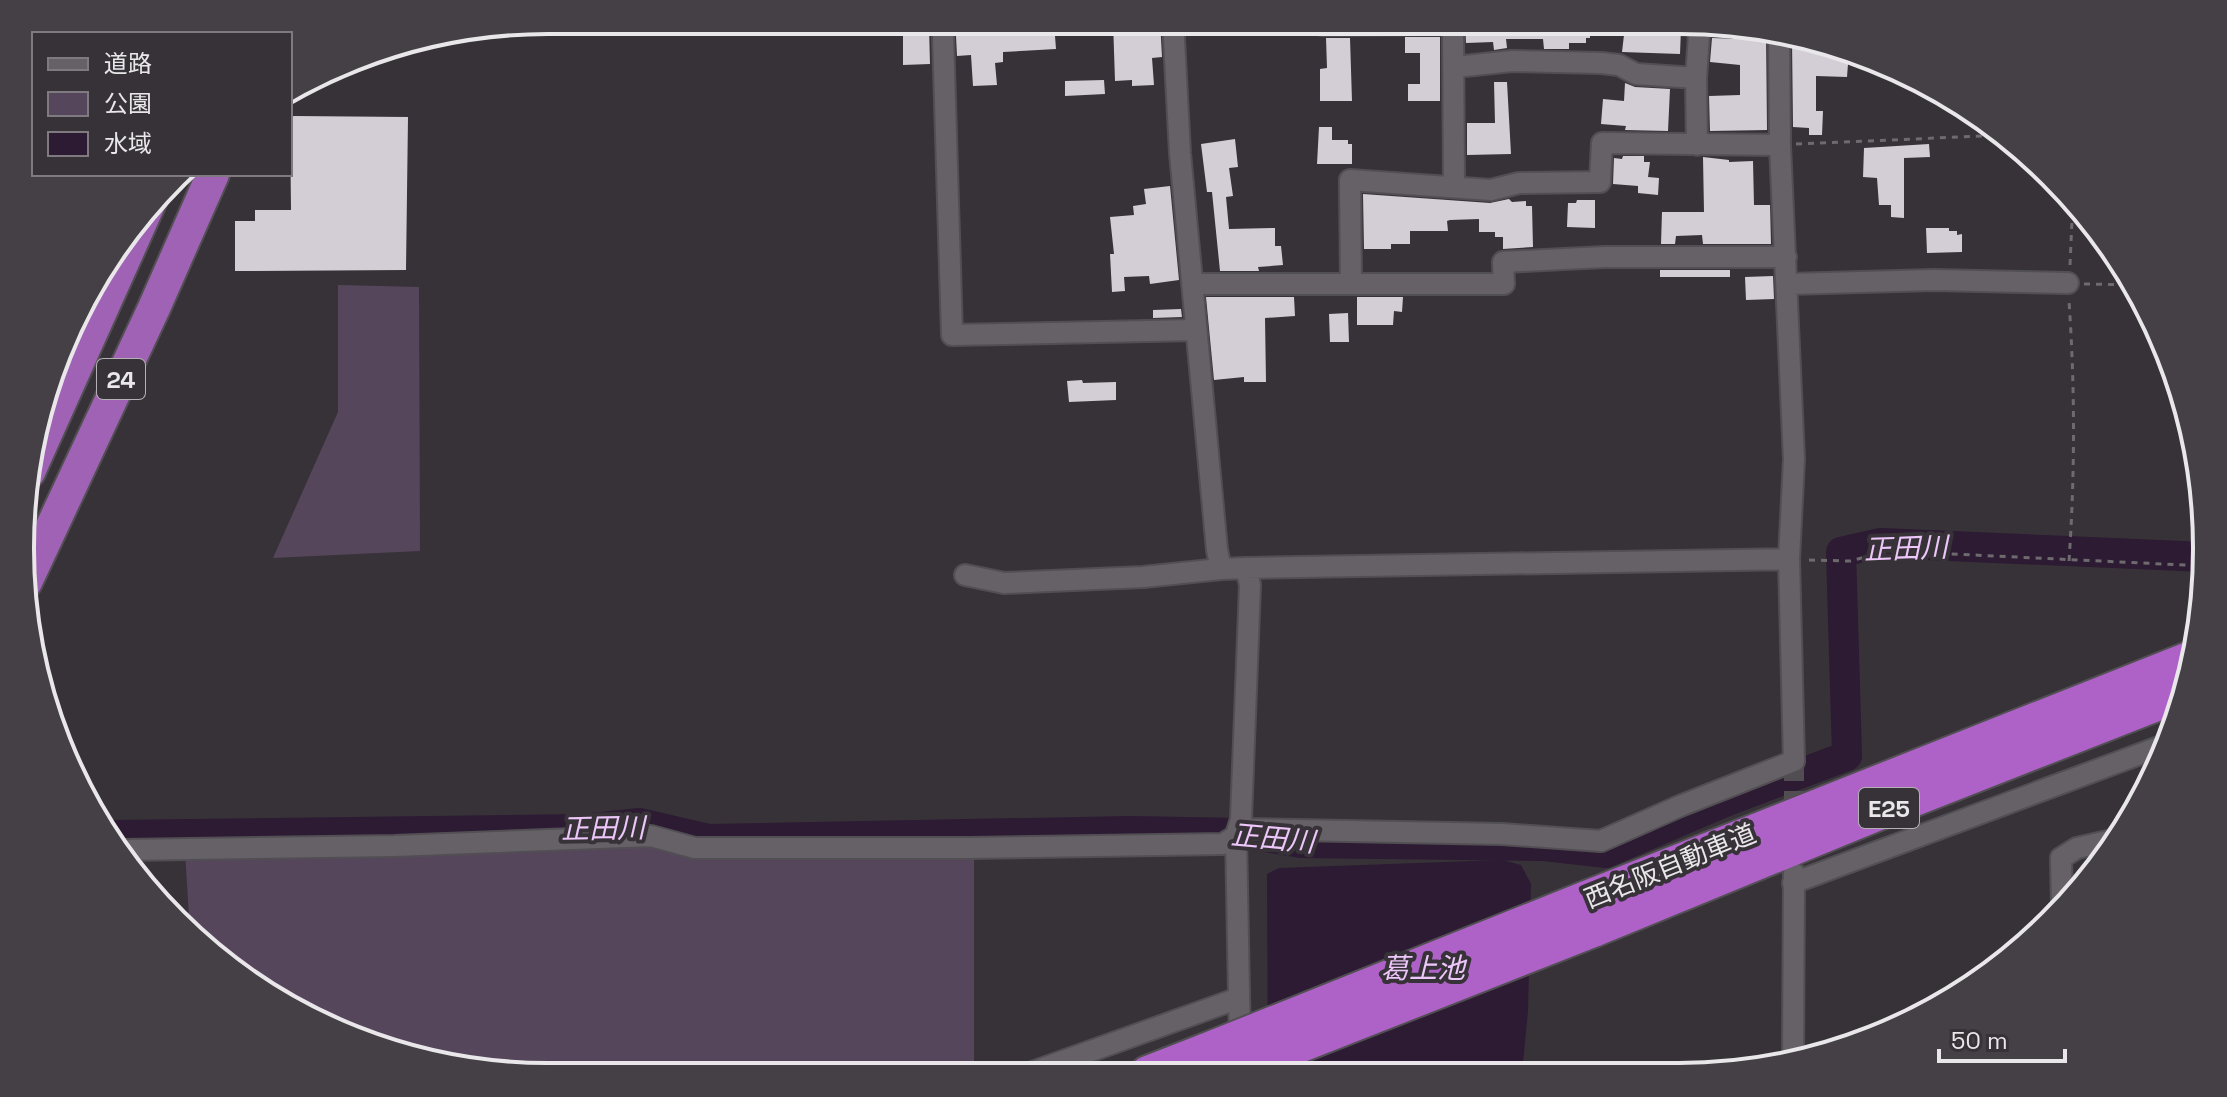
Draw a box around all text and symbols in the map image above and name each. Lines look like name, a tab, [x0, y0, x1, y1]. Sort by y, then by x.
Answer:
legend	[32, 32, 292, 176]
text: 道路	[104, 48, 152, 79]
text: 公園	[104, 88, 152, 119]
text: 水域	[104, 128, 152, 159]
road number: 24	[97, 359, 145, 399]
water label: 正田川	[1863, 528, 1952, 567]
road number: E25	[1859, 788, 1919, 828]
water label: 正田川	[561, 809, 648, 847]
water label: 正田川	[1230, 816, 1319, 860]
street label: 西名阪自動車道	[1579, 816, 1761, 916]
water label: 葛上池	[1381, 950, 1468, 986]
scale bar	[1939, 1013, 2065, 1063]
text: 50 m	[1951, 1025, 2008, 1056]

